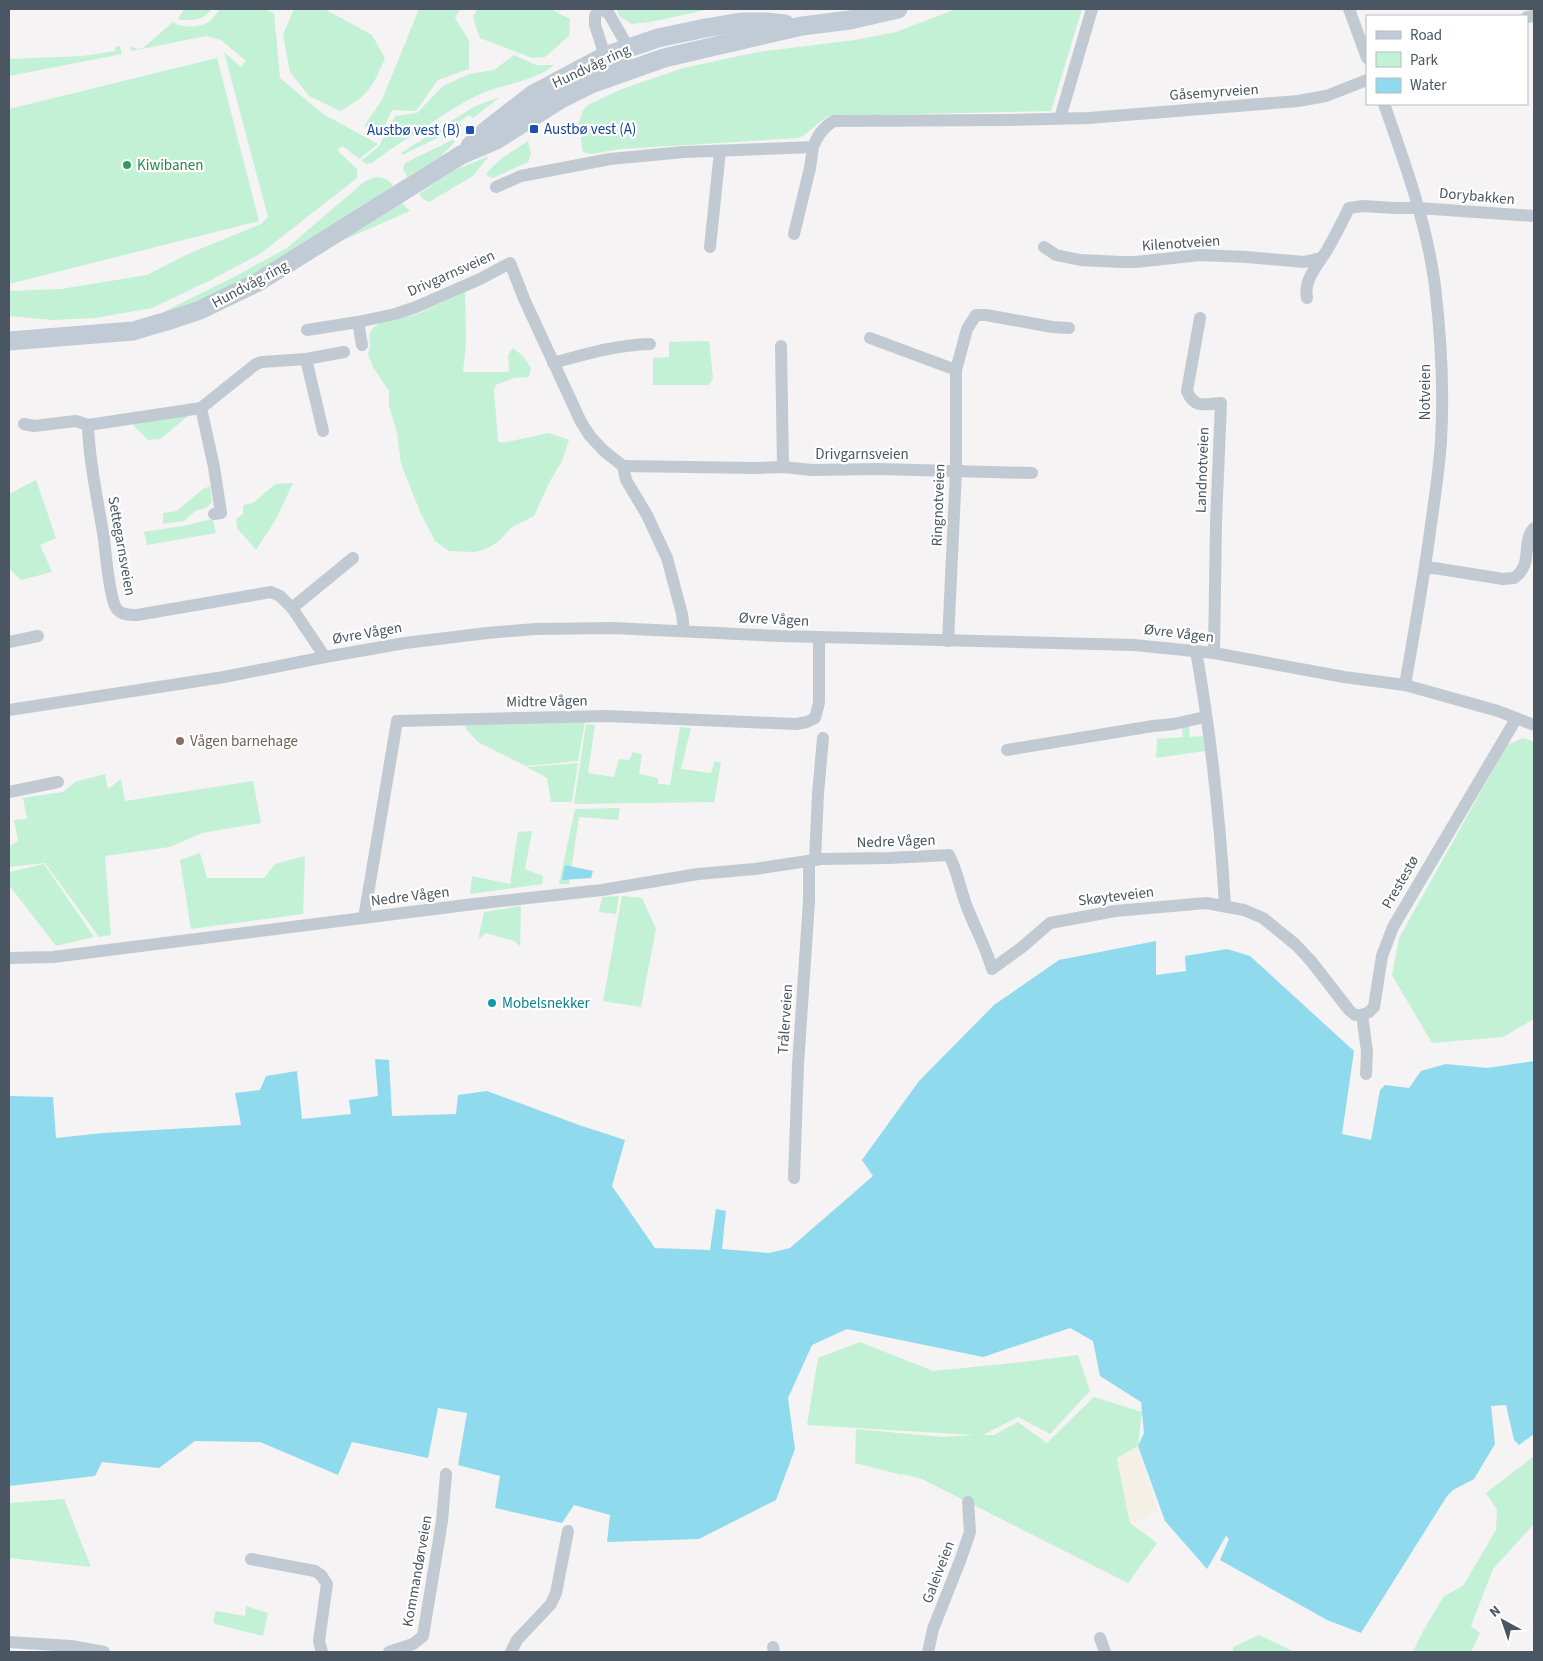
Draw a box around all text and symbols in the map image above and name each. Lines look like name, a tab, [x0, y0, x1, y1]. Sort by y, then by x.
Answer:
legend	[1366, 15, 1528, 105]
text: Road	[1410, 25, 1442, 46]
street label: Hundvåg ring	[549, 39, 634, 94]
text: Park	[1410, 50, 1439, 71]
text: Water	[1410, 75, 1447, 96]
street label: Gåsemyrveien	[1169, 79, 1259, 106]
place label: Austbø vest (A)	[544, 119, 636, 140]
place label: Austbø vest (B)	[367, 120, 460, 141]
marker: Austbø vest (A)	[528, 123, 540, 135]
marker: Austbø vest (B)	[464, 124, 476, 136]
place label: Kiwibanen	[137, 155, 203, 176]
marker: Kiwibanen	[121, 159, 133, 171]
street label: Dorybakken	[1438, 183, 1516, 210]
street label: Kilenotveien	[1141, 230, 1221, 257]
street label: Drivgarnsveien	[404, 245, 498, 302]
street label: Hundvåg ring	[208, 255, 293, 313]
street label: Notveien	[1415, 364, 1436, 420]
street label: Landnotveien	[1191, 427, 1214, 513]
street label: Drivgarnsveien	[815, 444, 909, 465]
street label: Ringnotveien	[927, 463, 950, 547]
street label: Settegarnsveien	[102, 495, 141, 597]
street label: Øvre Vågen	[738, 607, 810, 632]
street label: Øvre Vågen	[331, 617, 404, 650]
street label: Øvre Vågen	[1143, 619, 1215, 648]
street label: Midtre Vågen	[506, 690, 588, 713]
place label: Vågen barnehage	[190, 731, 298, 752]
marker: Vågen barnehage	[174, 735, 186, 747]
street label: Nedre Vågen	[856, 830, 936, 853]
street label: Prestestø	[1377, 852, 1424, 913]
street label: Nedre Vågen	[370, 881, 451, 912]
street label: Skøyteveien	[1077, 881, 1155, 912]
street label: Trålerveien	[773, 983, 798, 1055]
place label: Mobelsnekker	[502, 993, 591, 1014]
marker: Mobelsnekker	[486, 997, 498, 1009]
street label: Kommandørveien	[397, 1514, 438, 1629]
street label: Galeiveien	[917, 1538, 960, 1607]
north arrow	[1478, 1596, 1528, 1646]
text: N	[1485, 1601, 1505, 1622]

